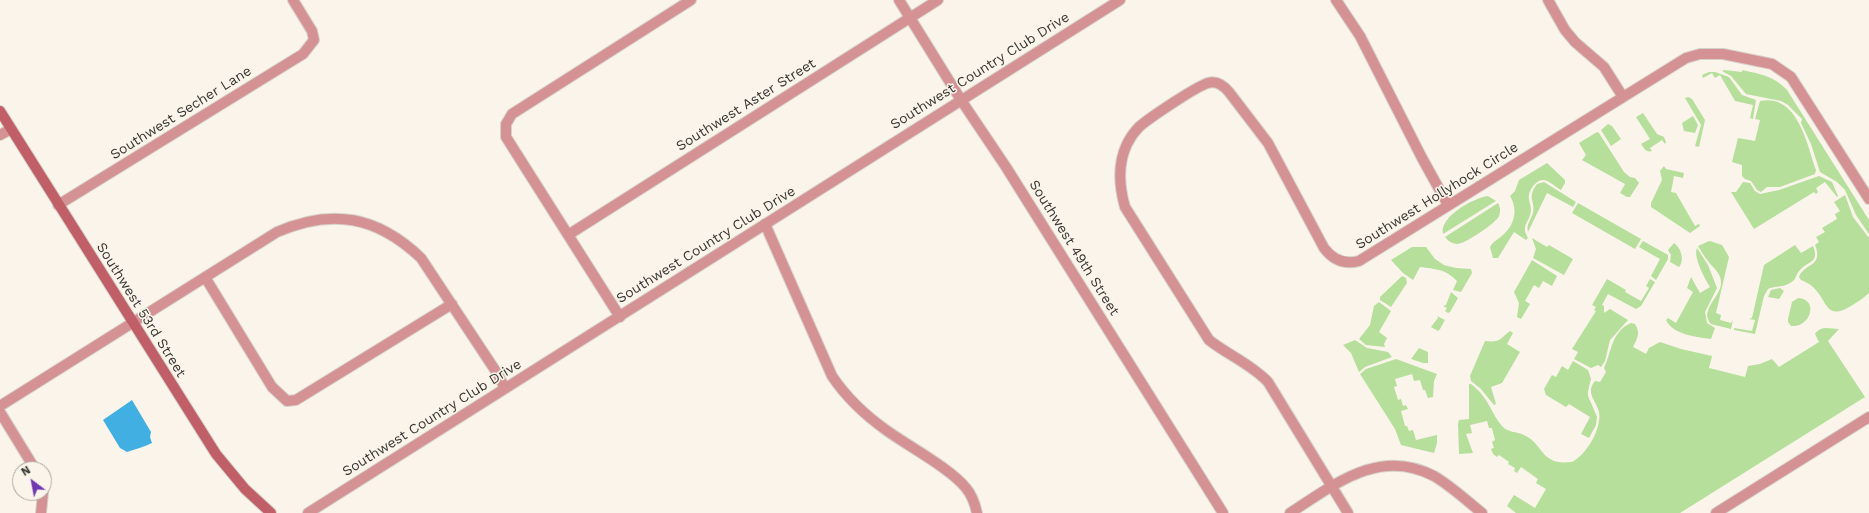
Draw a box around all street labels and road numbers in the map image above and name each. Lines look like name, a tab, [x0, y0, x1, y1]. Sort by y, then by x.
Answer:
street label: Southwest Country Club Drive	[887, 9, 1073, 133]
street label: Southwest Aster Street	[673, 55, 819, 155]
street label: Southwest Secher Lane	[107, 63, 255, 163]
street label: Southwest Hollyhock Circle	[1353, 139, 1521, 253]
street label: Southwest 49th Street	[1025, 177, 1123, 319]
street label: Southwest Country Club Drive	[613, 183, 799, 307]
street label: Southwest 53rd Street	[93, 240, 189, 380]
street label: Southwest Country Club Drive	[339, 356, 525, 480]

